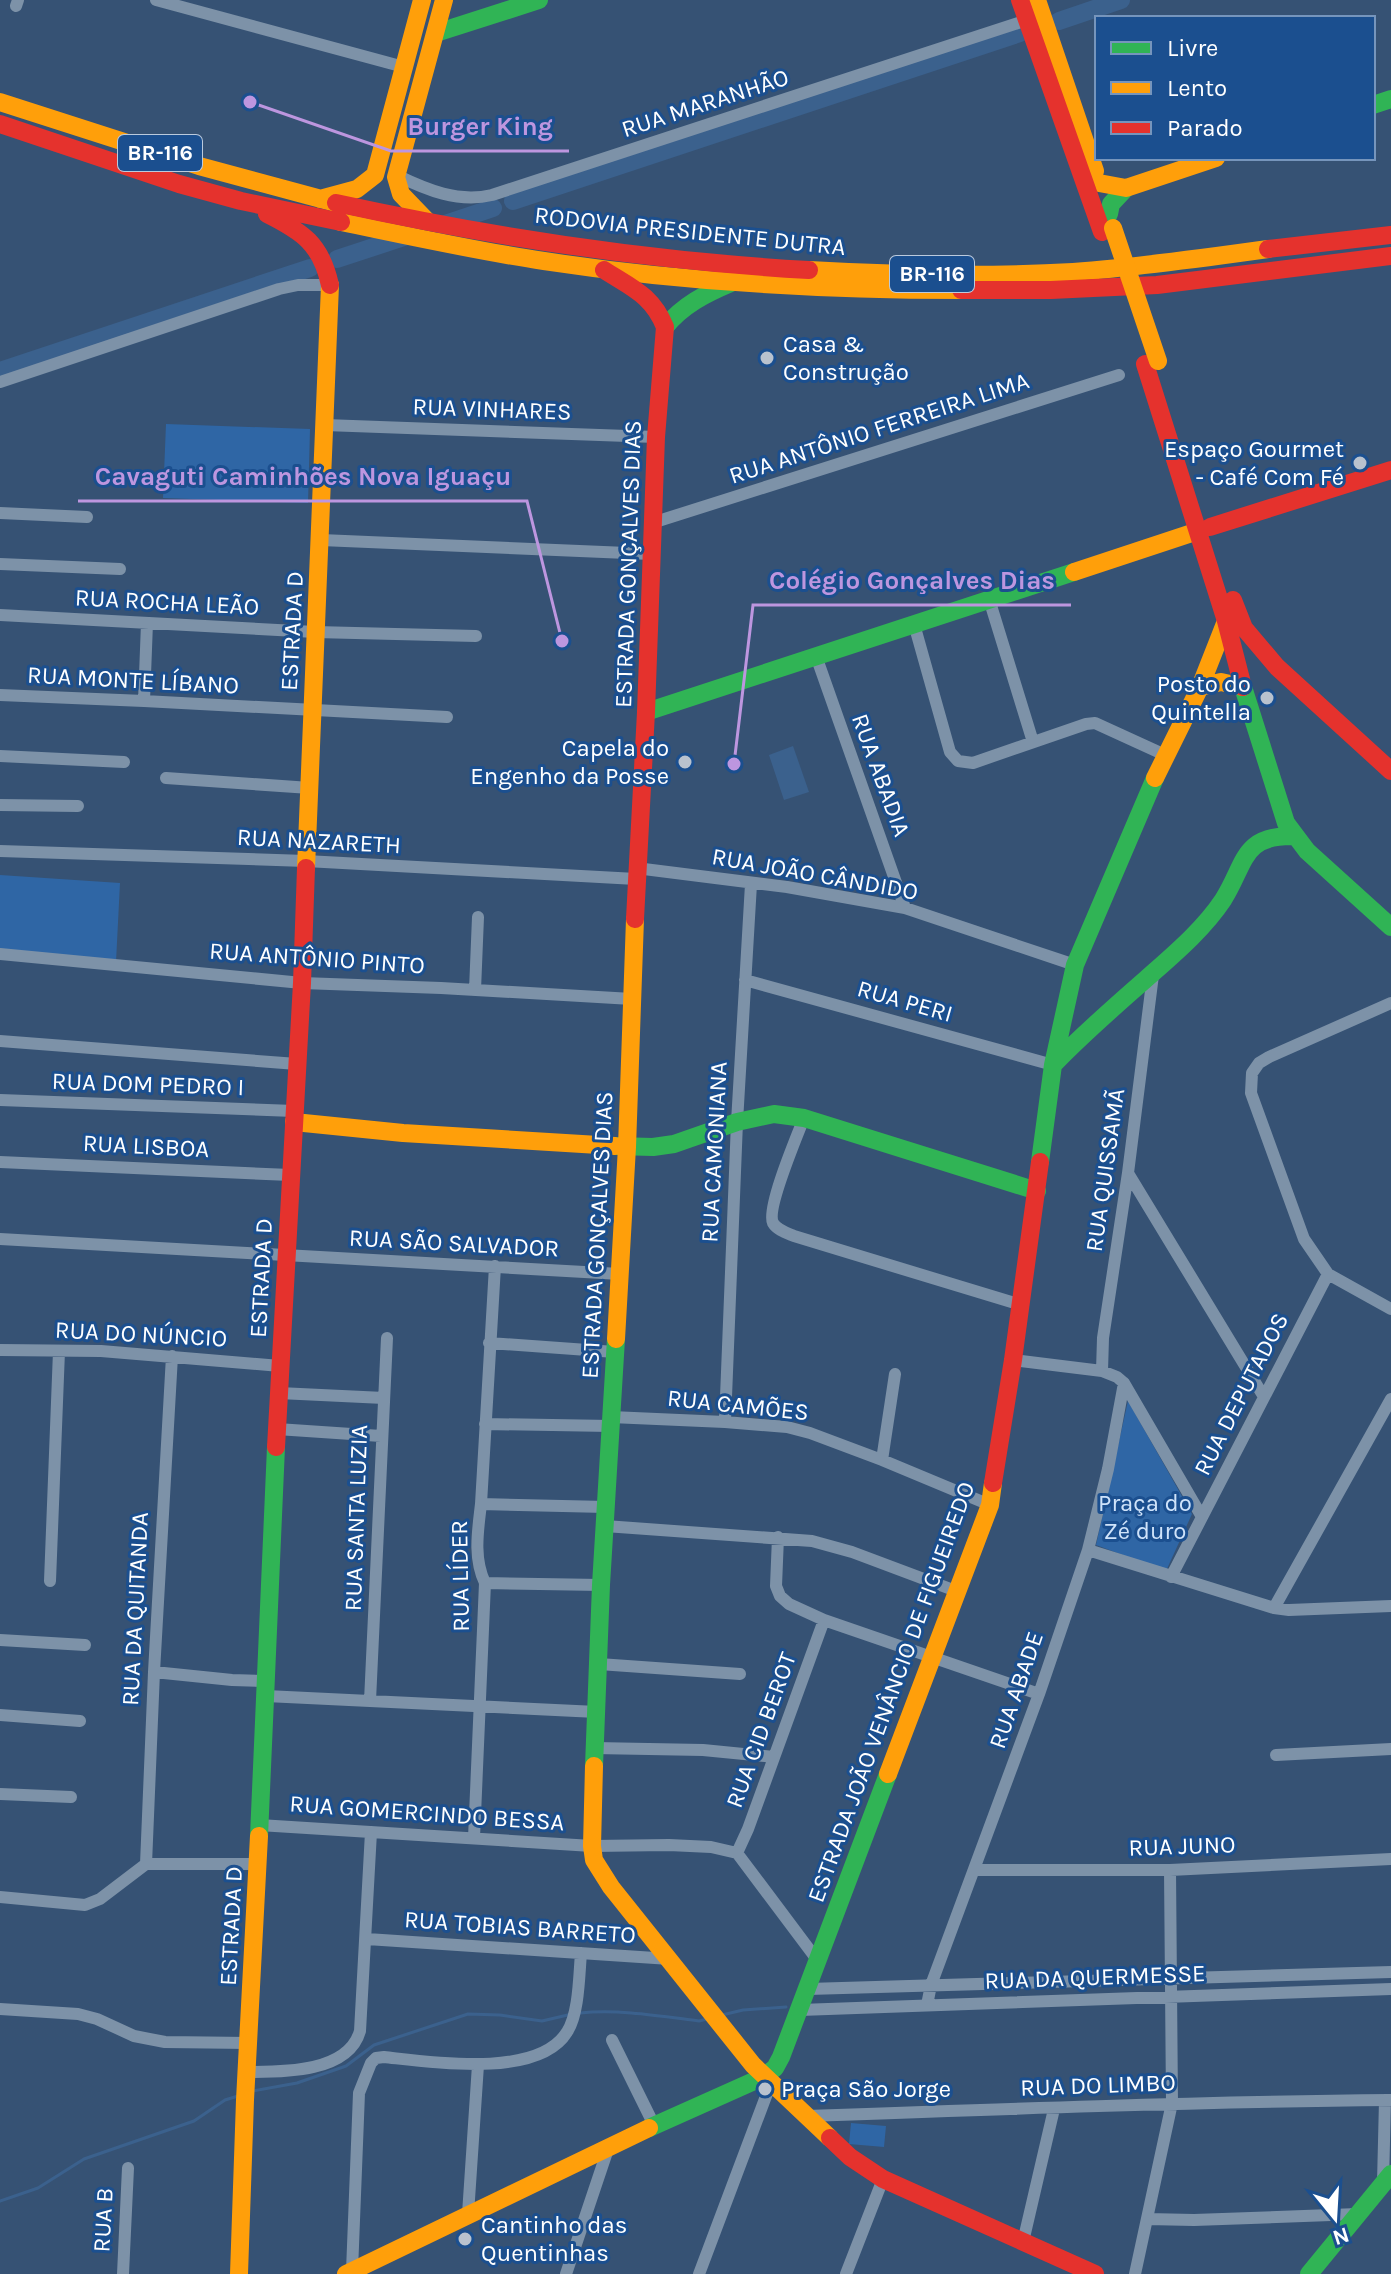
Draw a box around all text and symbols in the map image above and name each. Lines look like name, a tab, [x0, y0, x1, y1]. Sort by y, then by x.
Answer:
legend	[1095, 16, 1375, 160]
text: Livre	[1167, 34, 1218, 62]
street label: RUA MARANHÃO	[618, 63, 792, 143]
text: Lento	[1167, 74, 1227, 102]
callout: Burger King	[391, 101, 569, 151]
text: Burger King	[407, 111, 553, 142]
text: Parado	[1167, 114, 1243, 142]
road number: BR-116	[118, 135, 202, 171]
street label: RODOVIA PRESIDENTE DUTRA	[533, 201, 847, 261]
road number: BR-116	[890, 256, 974, 292]
place label: Casa & Construção	[783, 330, 909, 386]
marker: Casa & Construção	[758, 349, 776, 367]
street label: RUA ANTÔNIO FERREIRA LIMA	[725, 365, 1033, 490]
street label: RUA VINHARES	[412, 392, 572, 426]
street label: ESTRADA GONÇALVES DIAS	[609, 420, 647, 708]
place label: Espaço Gourmet - Café Com Fé	[1164, 435, 1344, 491]
callout: Cavaguti Caminhões Nova Iguaçu	[78, 451, 527, 501]
marker: Espaço Gourmet - Café Com Fé	[1351, 454, 1369, 472]
text: Cavaguti Caminhões Nova Iguaçu	[95, 461, 511, 492]
callout: Colégio Gonçalves Dias	[753, 555, 1071, 605]
text: Colégio Gonçalves Dias	[769, 565, 1055, 596]
street label: ESTRADA D	[275, 571, 309, 691]
street label: RUA ROCHA LEÃO	[74, 583, 260, 621]
street label: RUA MONTE LÍBANO	[26, 659, 240, 700]
place label: Posto do Quintella	[1151, 670, 1251, 726]
marker: Posto do Quintella	[1258, 689, 1276, 707]
street label: RUA ABADIA	[846, 710, 916, 840]
place label: Capela do Engenho da Posse	[470, 734, 669, 790]
marker: Capela do Engenho da Posse	[676, 753, 694, 771]
street label: RUA NAZARETH	[236, 823, 402, 859]
street label: RUA JOÃO CÂNDIDO	[710, 842, 920, 906]
street label: RUA ANTÔNIO PINTO	[208, 936, 426, 979]
street label: RUA PERI	[854, 974, 956, 1028]
street label: RUA CAMONIANA	[695, 1061, 733, 1243]
street label: RUA DOM PEDRO I	[51, 1067, 245, 1101]
street label: RUA QUISSAMÃ	[1080, 1086, 1130, 1254]
street label: ESTRADA GONÇALVES DIAS	[575, 1091, 619, 1379]
street label: RUA LISBOA	[82, 1129, 210, 1163]
street label: ESTRADA D	[244, 1218, 278, 1338]
street label: RUA SÃO SALVADOR	[348, 1224, 560, 1262]
street label: RUA DEPUTADOS	[1188, 1308, 1294, 1480]
street label: RUA DO NÚNCIO	[54, 1315, 228, 1352]
street label: RUA CAMÕES	[666, 1384, 810, 1426]
street label: RUA SANTA LUZIA	[339, 1424, 373, 1612]
street label: ESTRADA JOÃO VENÂNCIO DE FIGUEIREDO	[802, 1478, 980, 1906]
park label: Praça do Zé duro	[1098, 1489, 1192, 1545]
street label: RUA DA QUITANDA	[116, 1511, 154, 1707]
street label: RUA LÍDER	[444, 1520, 475, 1632]
street label: RUA ABADE	[983, 1628, 1049, 1752]
street label: RUA CID BEROT	[720, 1648, 802, 1812]
street label: RUA GOMERCINDO BESSA	[289, 1789, 566, 1837]
street label: RUA JUNO	[1128, 1830, 1236, 1862]
street label: ESTRADA D	[214, 1866, 248, 1986]
street label: RUA TOBIAS BARRETO	[403, 1905, 637, 1949]
street label: RUA DA QUERMESSE	[984, 1959, 1206, 1995]
street label: RUA DO LIMBO	[1020, 2068, 1176, 2102]
place label: Praça São Jorge	[781, 2075, 951, 2103]
marker: Praça São Jorge	[756, 2080, 774, 2098]
north arrow	[1295, 2178, 1375, 2258]
street label: RUA B	[87, 2187, 119, 2253]
place label: Cantinho das Quentinhas	[481, 2211, 627, 2267]
text: N	[1329, 2221, 1352, 2251]
marker: Cantinho das Quentinhas	[456, 2230, 474, 2248]

